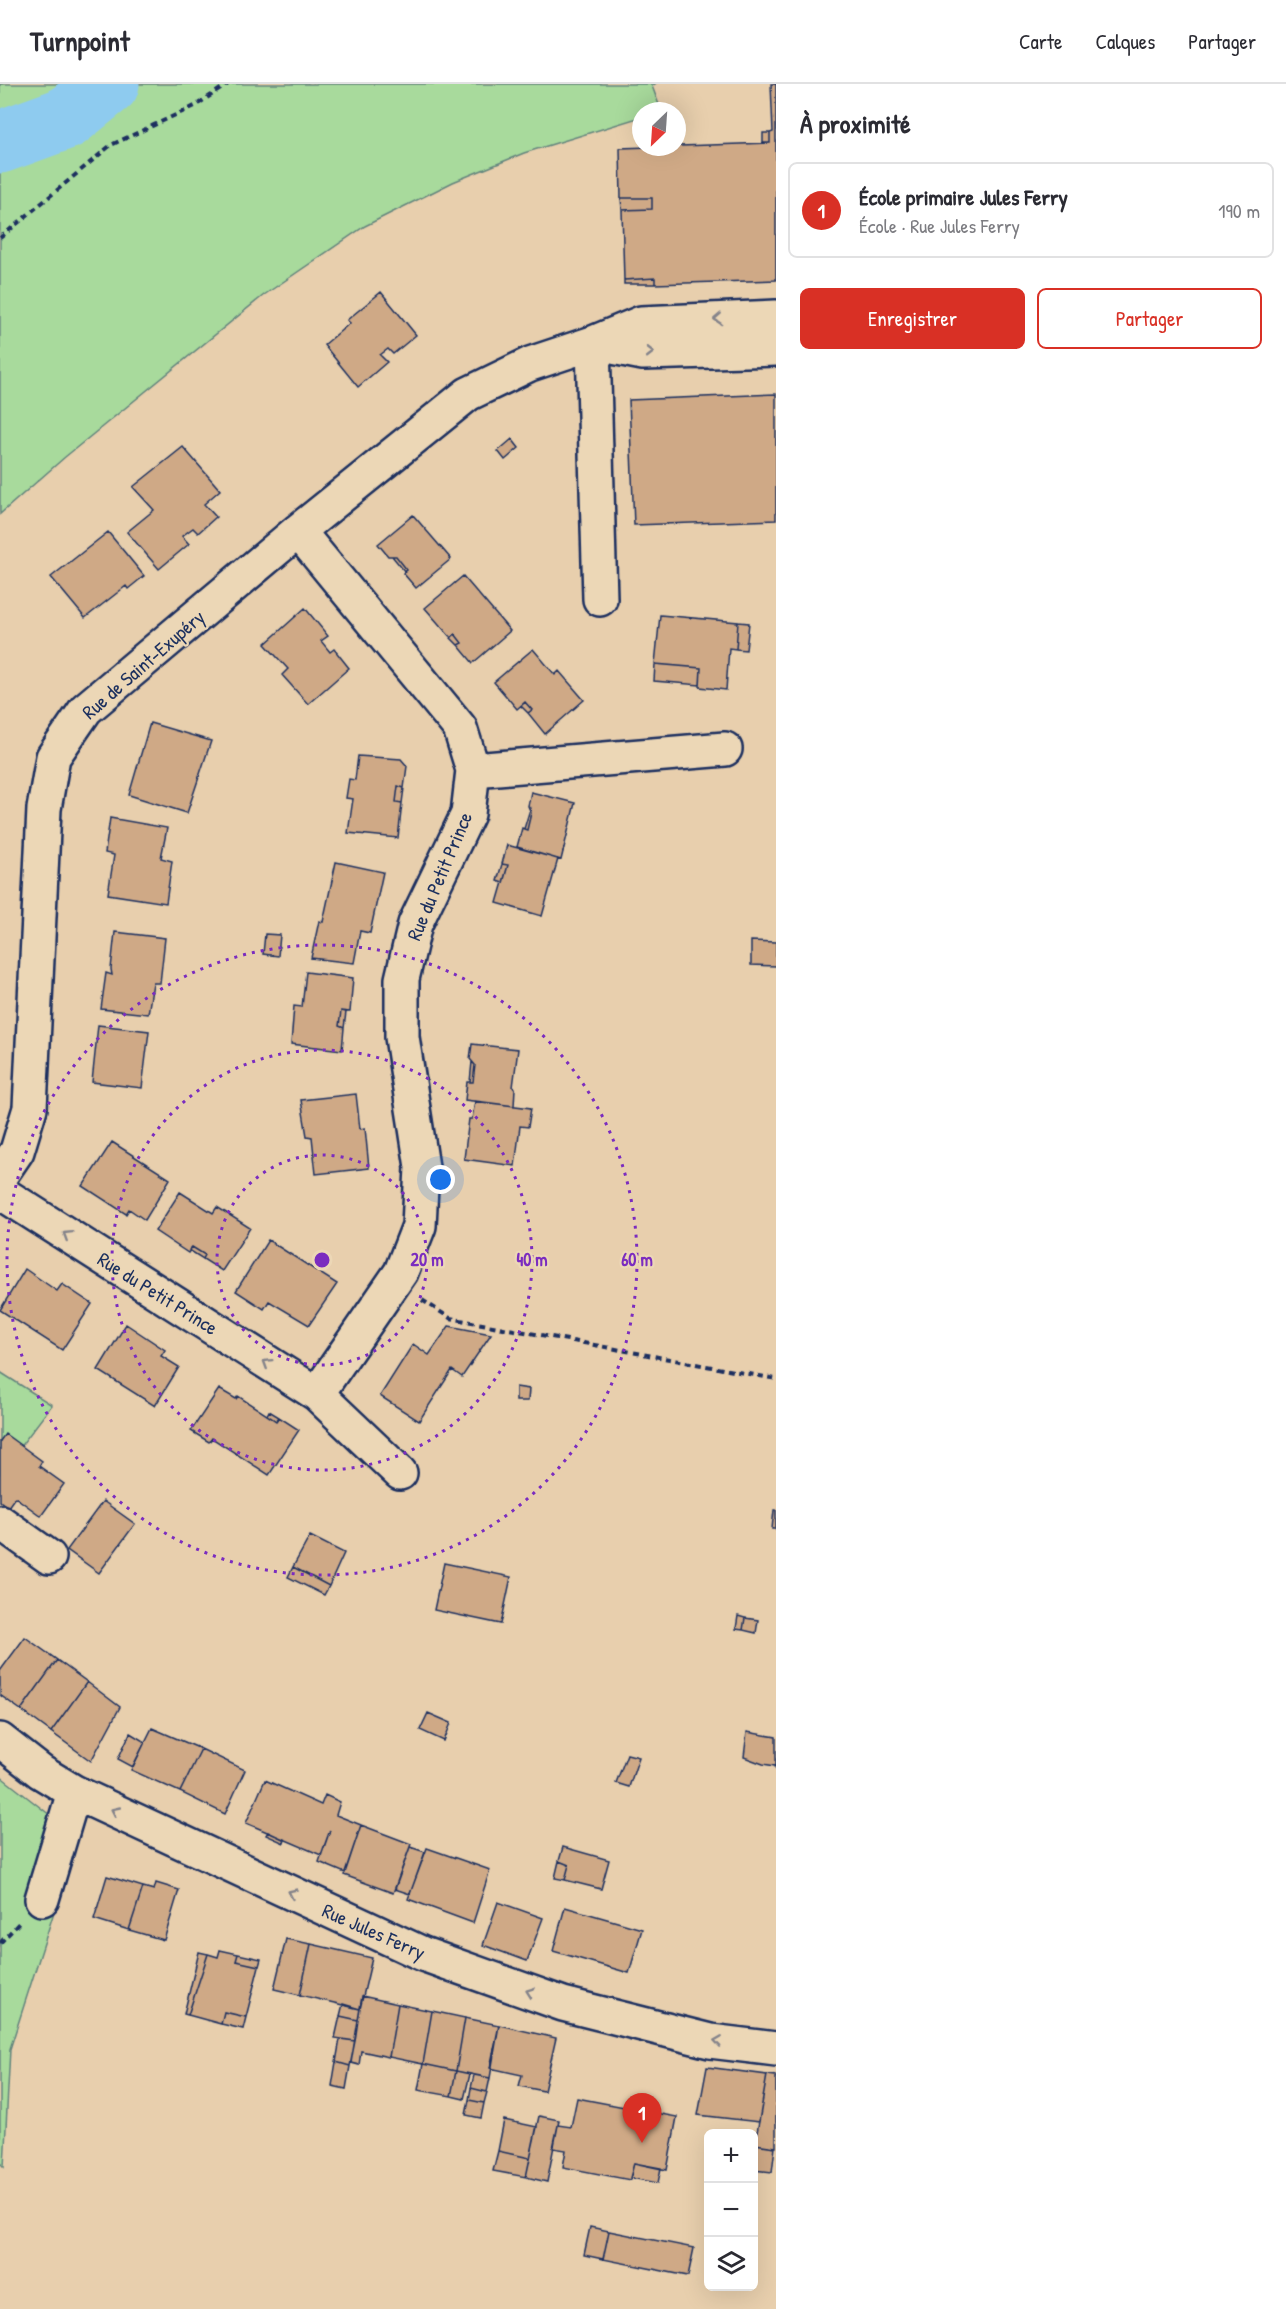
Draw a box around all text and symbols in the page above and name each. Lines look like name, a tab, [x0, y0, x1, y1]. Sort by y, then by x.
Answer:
text: Turnpoint	[30, 22, 130, 60]
text: Carte	[1019, 27, 1062, 56]
text: Calques	[1095, 27, 1155, 56]
text: Partager	[1188, 27, 1256, 56]
north arrow	[632, 102, 686, 156]
text: À proximité	[800, 106, 911, 141]
text: École primaire Jules Ferry	[859, 182, 1068, 212]
text: 1	[818, 197, 825, 224]
text: 190 m	[1218, 197, 1260, 224]
text: École · Rue Jules Ferry	[859, 212, 1020, 239]
button: Enregistrer	[800, 288, 1025, 349]
button: Partager	[1037, 288, 1262, 349]
one-way arrow	[713, 313, 722, 326]
one-way arrow	[646, 346, 655, 359]
street label: Rue de Saint-Exupéry	[76, 603, 210, 725]
street label: Rue du Petit Prince	[400, 808, 478, 944]
your location	[426, 1165, 455, 1194]
one-way arrow	[63, 1232, 74, 1243]
street label: Rue du Petit Prince	[93, 1245, 223, 1341]
text: 20 m	[411, 1247, 443, 1272]
text: 40 m	[516, 1247, 548, 1272]
text: 60 m	[621, 1247, 653, 1272]
centre of rings	[312, 1250, 332, 1270]
one-way arrow	[263, 1358, 273, 1370]
one-way arrow	[110, 1806, 121, 1818]
one-way arrow	[287, 1889, 298, 1901]
street label: Rue Jules Ferry	[318, 1896, 430, 1966]
one-way arrow	[525, 1987, 535, 2000]
one-way arrow	[713, 2036, 723, 2048]
pin: 1	[622, 2094, 662, 2143]
map controls	[704, 2129, 758, 2291]
button: +	[704, 2129, 758, 2183]
button: −	[704, 2183, 758, 2237]
button: layers	[704, 2237, 758, 2291]

